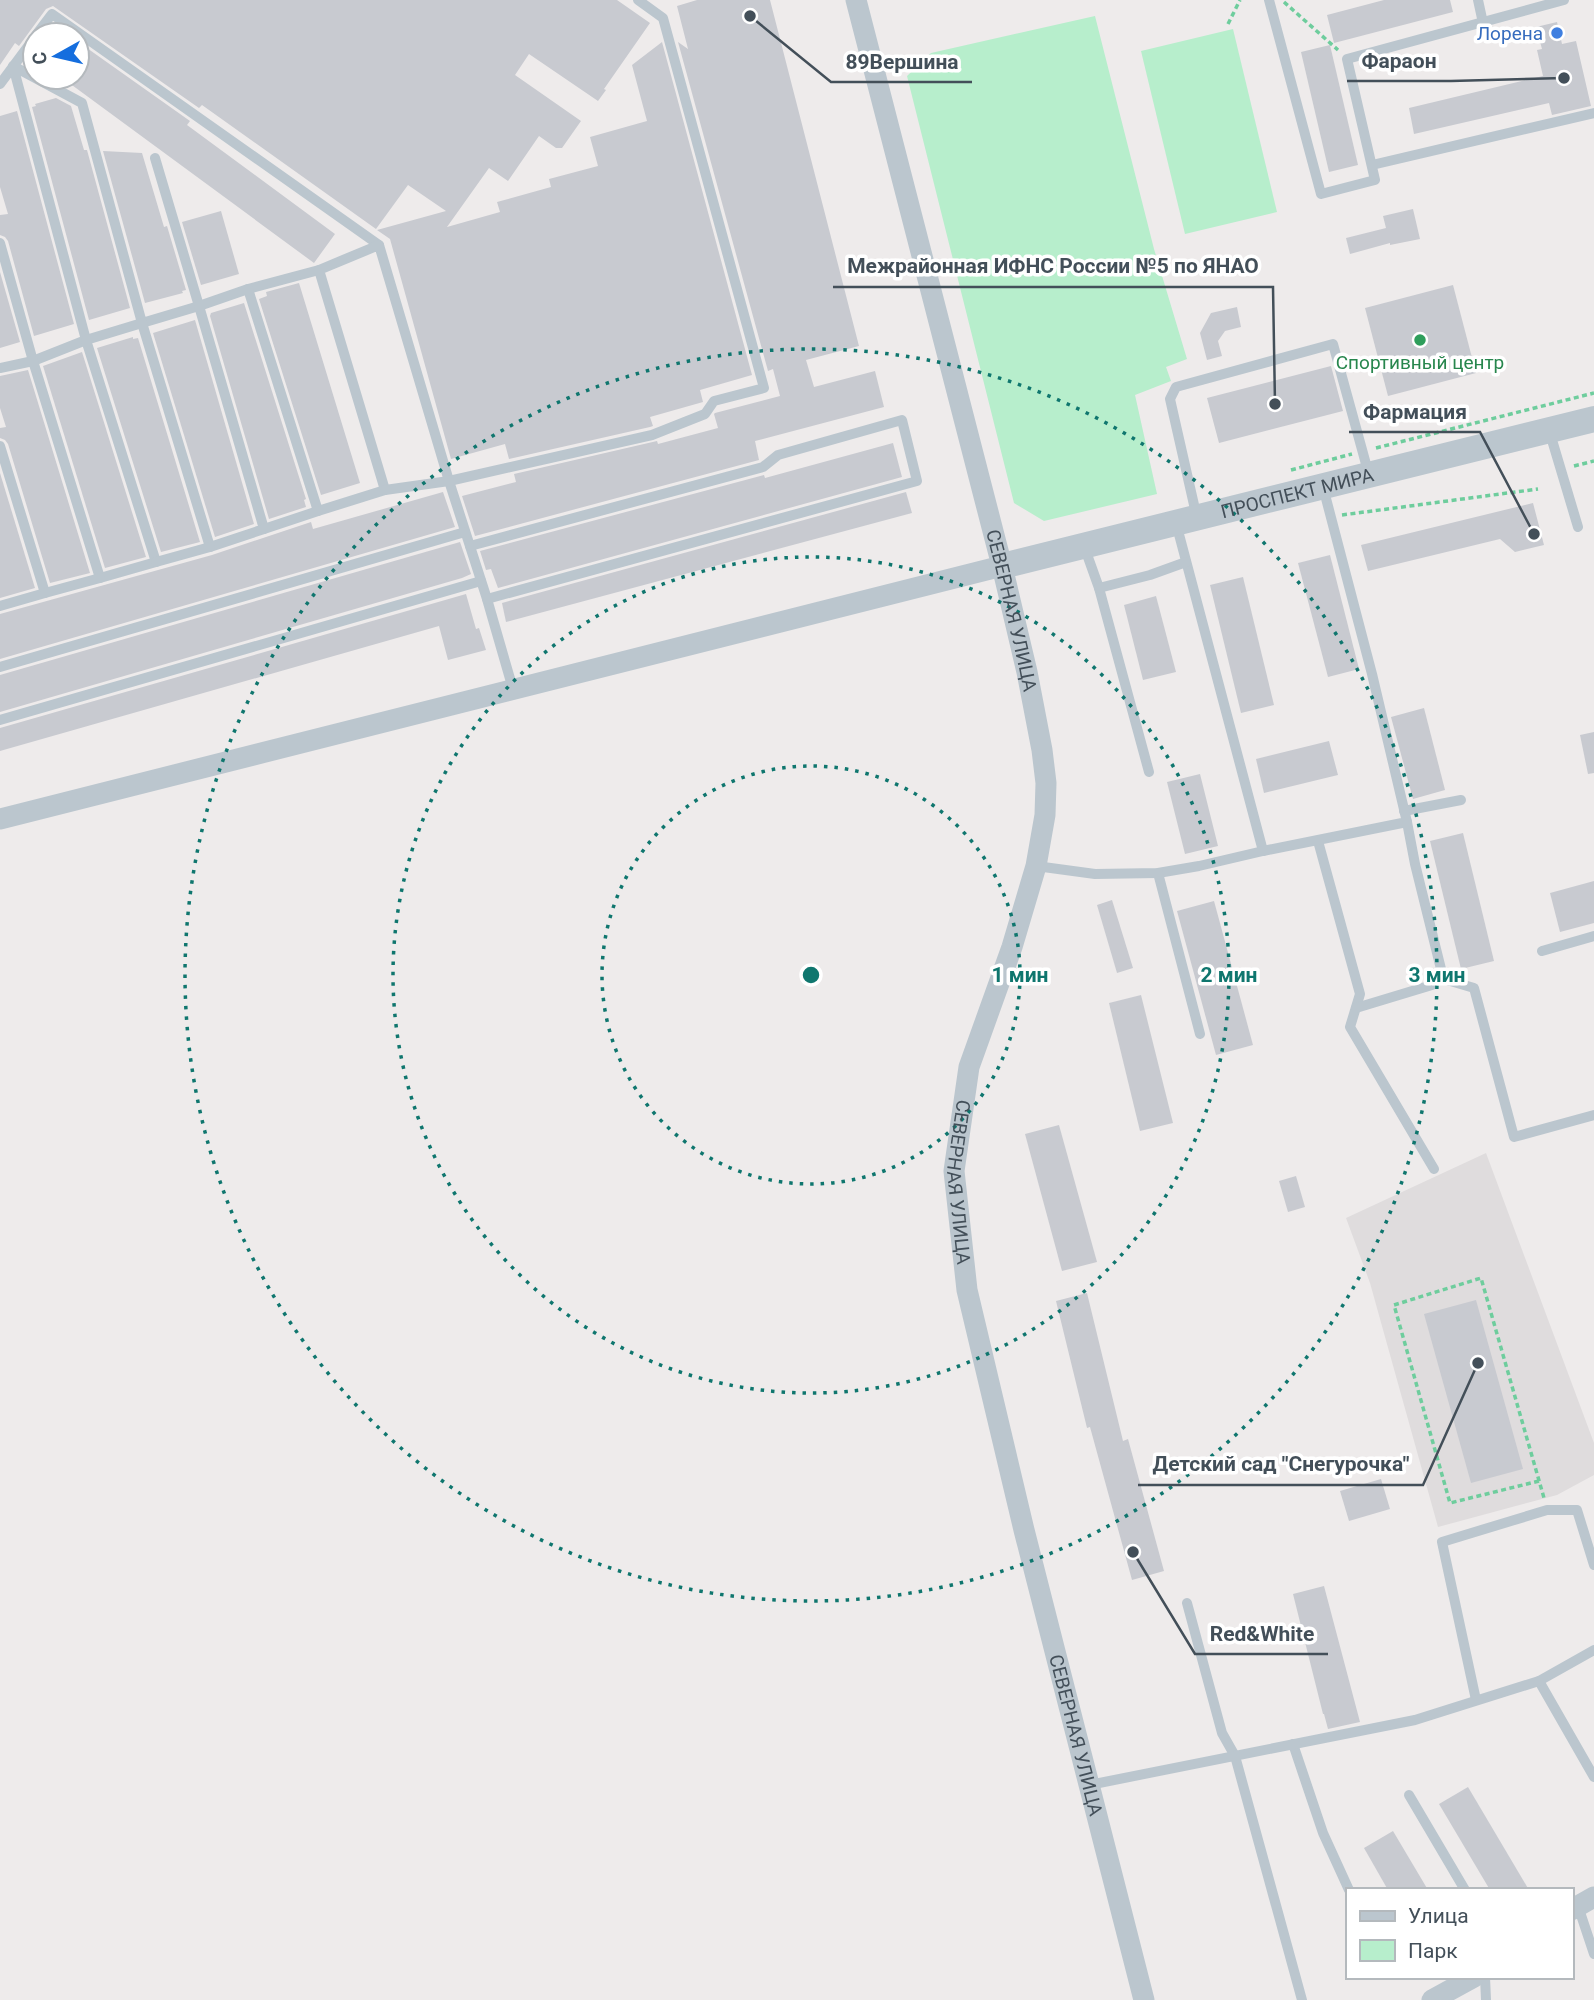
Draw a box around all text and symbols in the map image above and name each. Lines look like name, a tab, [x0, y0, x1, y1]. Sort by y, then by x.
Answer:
north arrow	[21, 21, 91, 91]
place label: Лорена	[1477, 22, 1543, 45]
marker: Лорена	[1549, 25, 1565, 41]
callout: Фараон	[1347, 39, 1451, 81]
callout: 89Вершина	[831, 40, 972, 82]
text: Фараон	[1361, 49, 1437, 73]
text: 89Вершина	[845, 50, 959, 74]
text: С	[27, 51, 52, 66]
callout: Межрайонная ИФНС России №5 по ЯНАО	[833, 245, 1273, 287]
text: Межрайонная ИФНС России №5 по ЯНАО	[847, 254, 1259, 278]
marker: Спортивный центр	[1412, 332, 1428, 348]
place label: Спортивный центр	[1336, 351, 1504, 374]
callout: Фармация	[1349, 390, 1480, 432]
text: Фармация	[1363, 400, 1467, 424]
street label: ПРОСПЕКТ МИРА	[1218, 463, 1376, 523]
street label: СЕВЕРНАЯ УЛИЦА	[982, 527, 1042, 694]
centre of rings	[799, 963, 823, 987]
text: 1 мин	[992, 963, 1049, 987]
text: 2 мин	[1201, 963, 1258, 987]
text: 3 мин	[1409, 963, 1466, 987]
street label: СЕВЕРНАЯ УЛИЦА	[943, 1098, 976, 1266]
callout: Детский сад "Снегурочка"	[1138, 1443, 1423, 1485]
text: Детский сад "Снегурочка"	[1152, 1452, 1410, 1476]
callout: Red&White	[1195, 1612, 1328, 1654]
text: Red&White	[1210, 1622, 1314, 1646]
street label: СЕВЕРНАЯ УЛИЦА	[1045, 1652, 1108, 1819]
legend	[1346, 1888, 1573, 1979]
text: Улица	[1408, 1904, 1469, 1928]
text: Парк	[1408, 1939, 1458, 1963]

